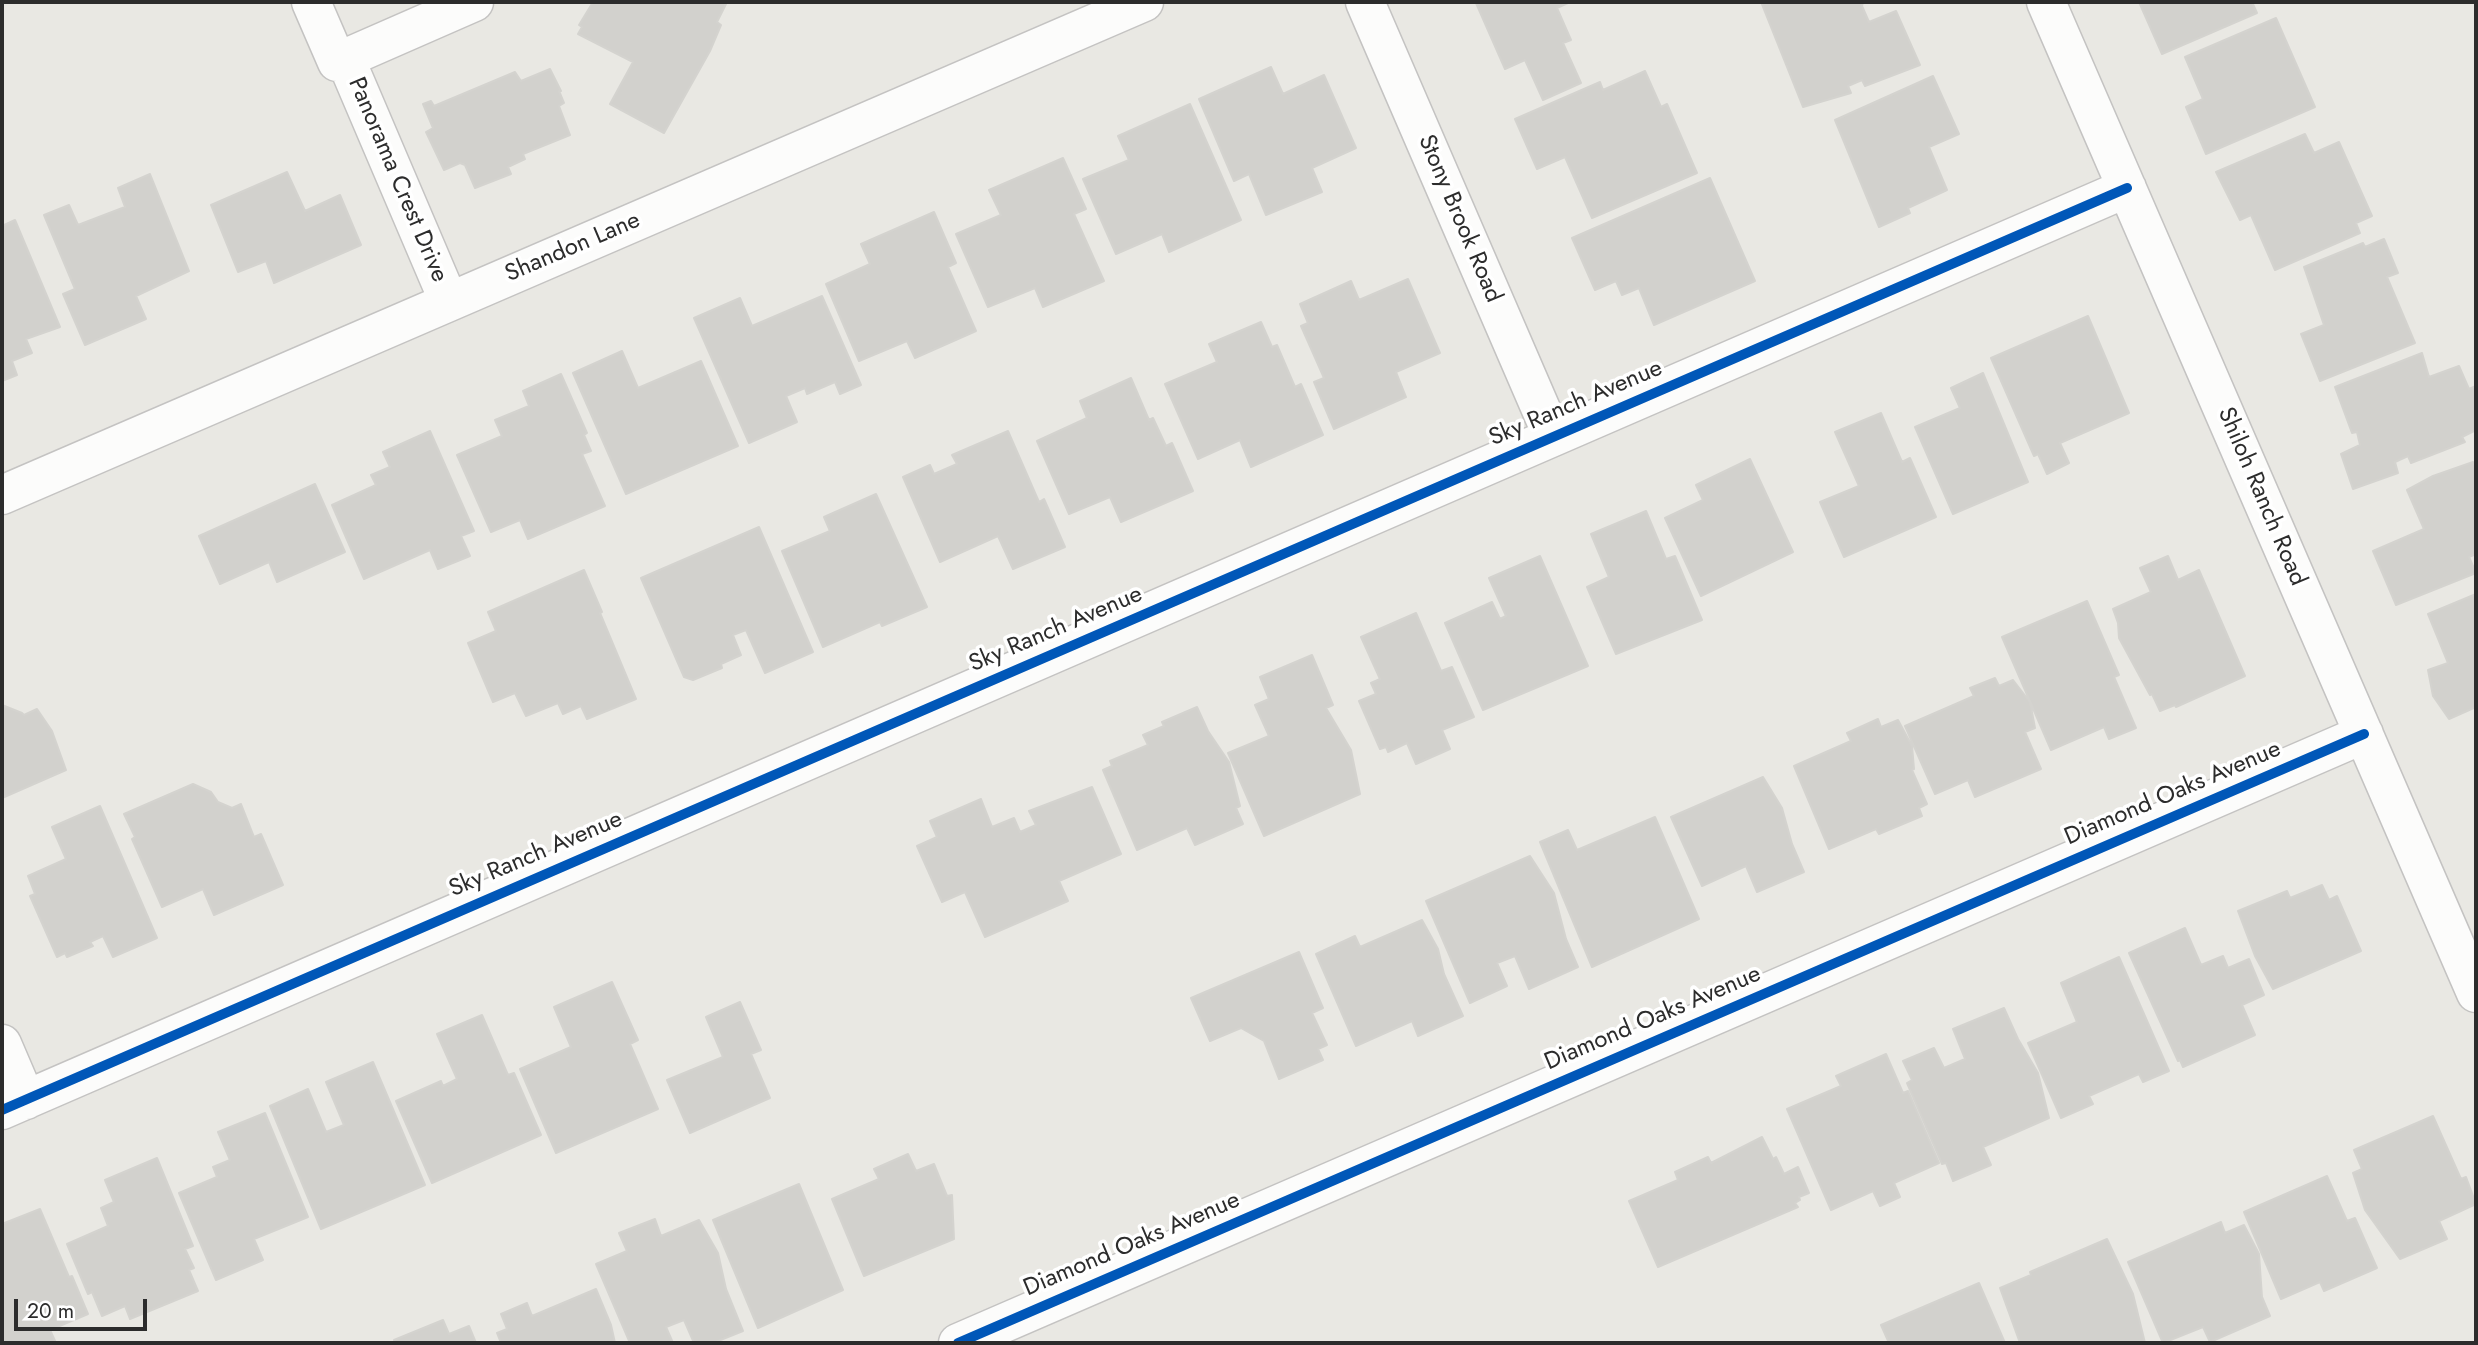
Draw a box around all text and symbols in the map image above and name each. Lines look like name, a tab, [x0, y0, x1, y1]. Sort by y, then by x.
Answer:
street label: Panorama Crest Drive	[341, 73, 453, 287]
street label: Stony Brook Road	[1411, 131, 1507, 307]
street label: Shandon Lane	[501, 207, 645, 289]
street label: Sky Ranch Avenue	[1485, 355, 1667, 453]
street label: Shiloh Ranch Road	[2210, 403, 2312, 591]
street label: Sky Ranch Avenue	[965, 581, 1147, 679]
street label: Diamond Oaks Avenue	[2061, 735, 2285, 853]
street label: Sky Ranch Avenue	[445, 806, 627, 904]
street label: Diamond Oaks Avenue	[1541, 960, 1765, 1078]
street label: Diamond Oaks Avenue	[1020, 1186, 1244, 1304]
scale bar	[18, 1286, 150, 1330]
text: 20 m	[27, 1296, 74, 1326]

